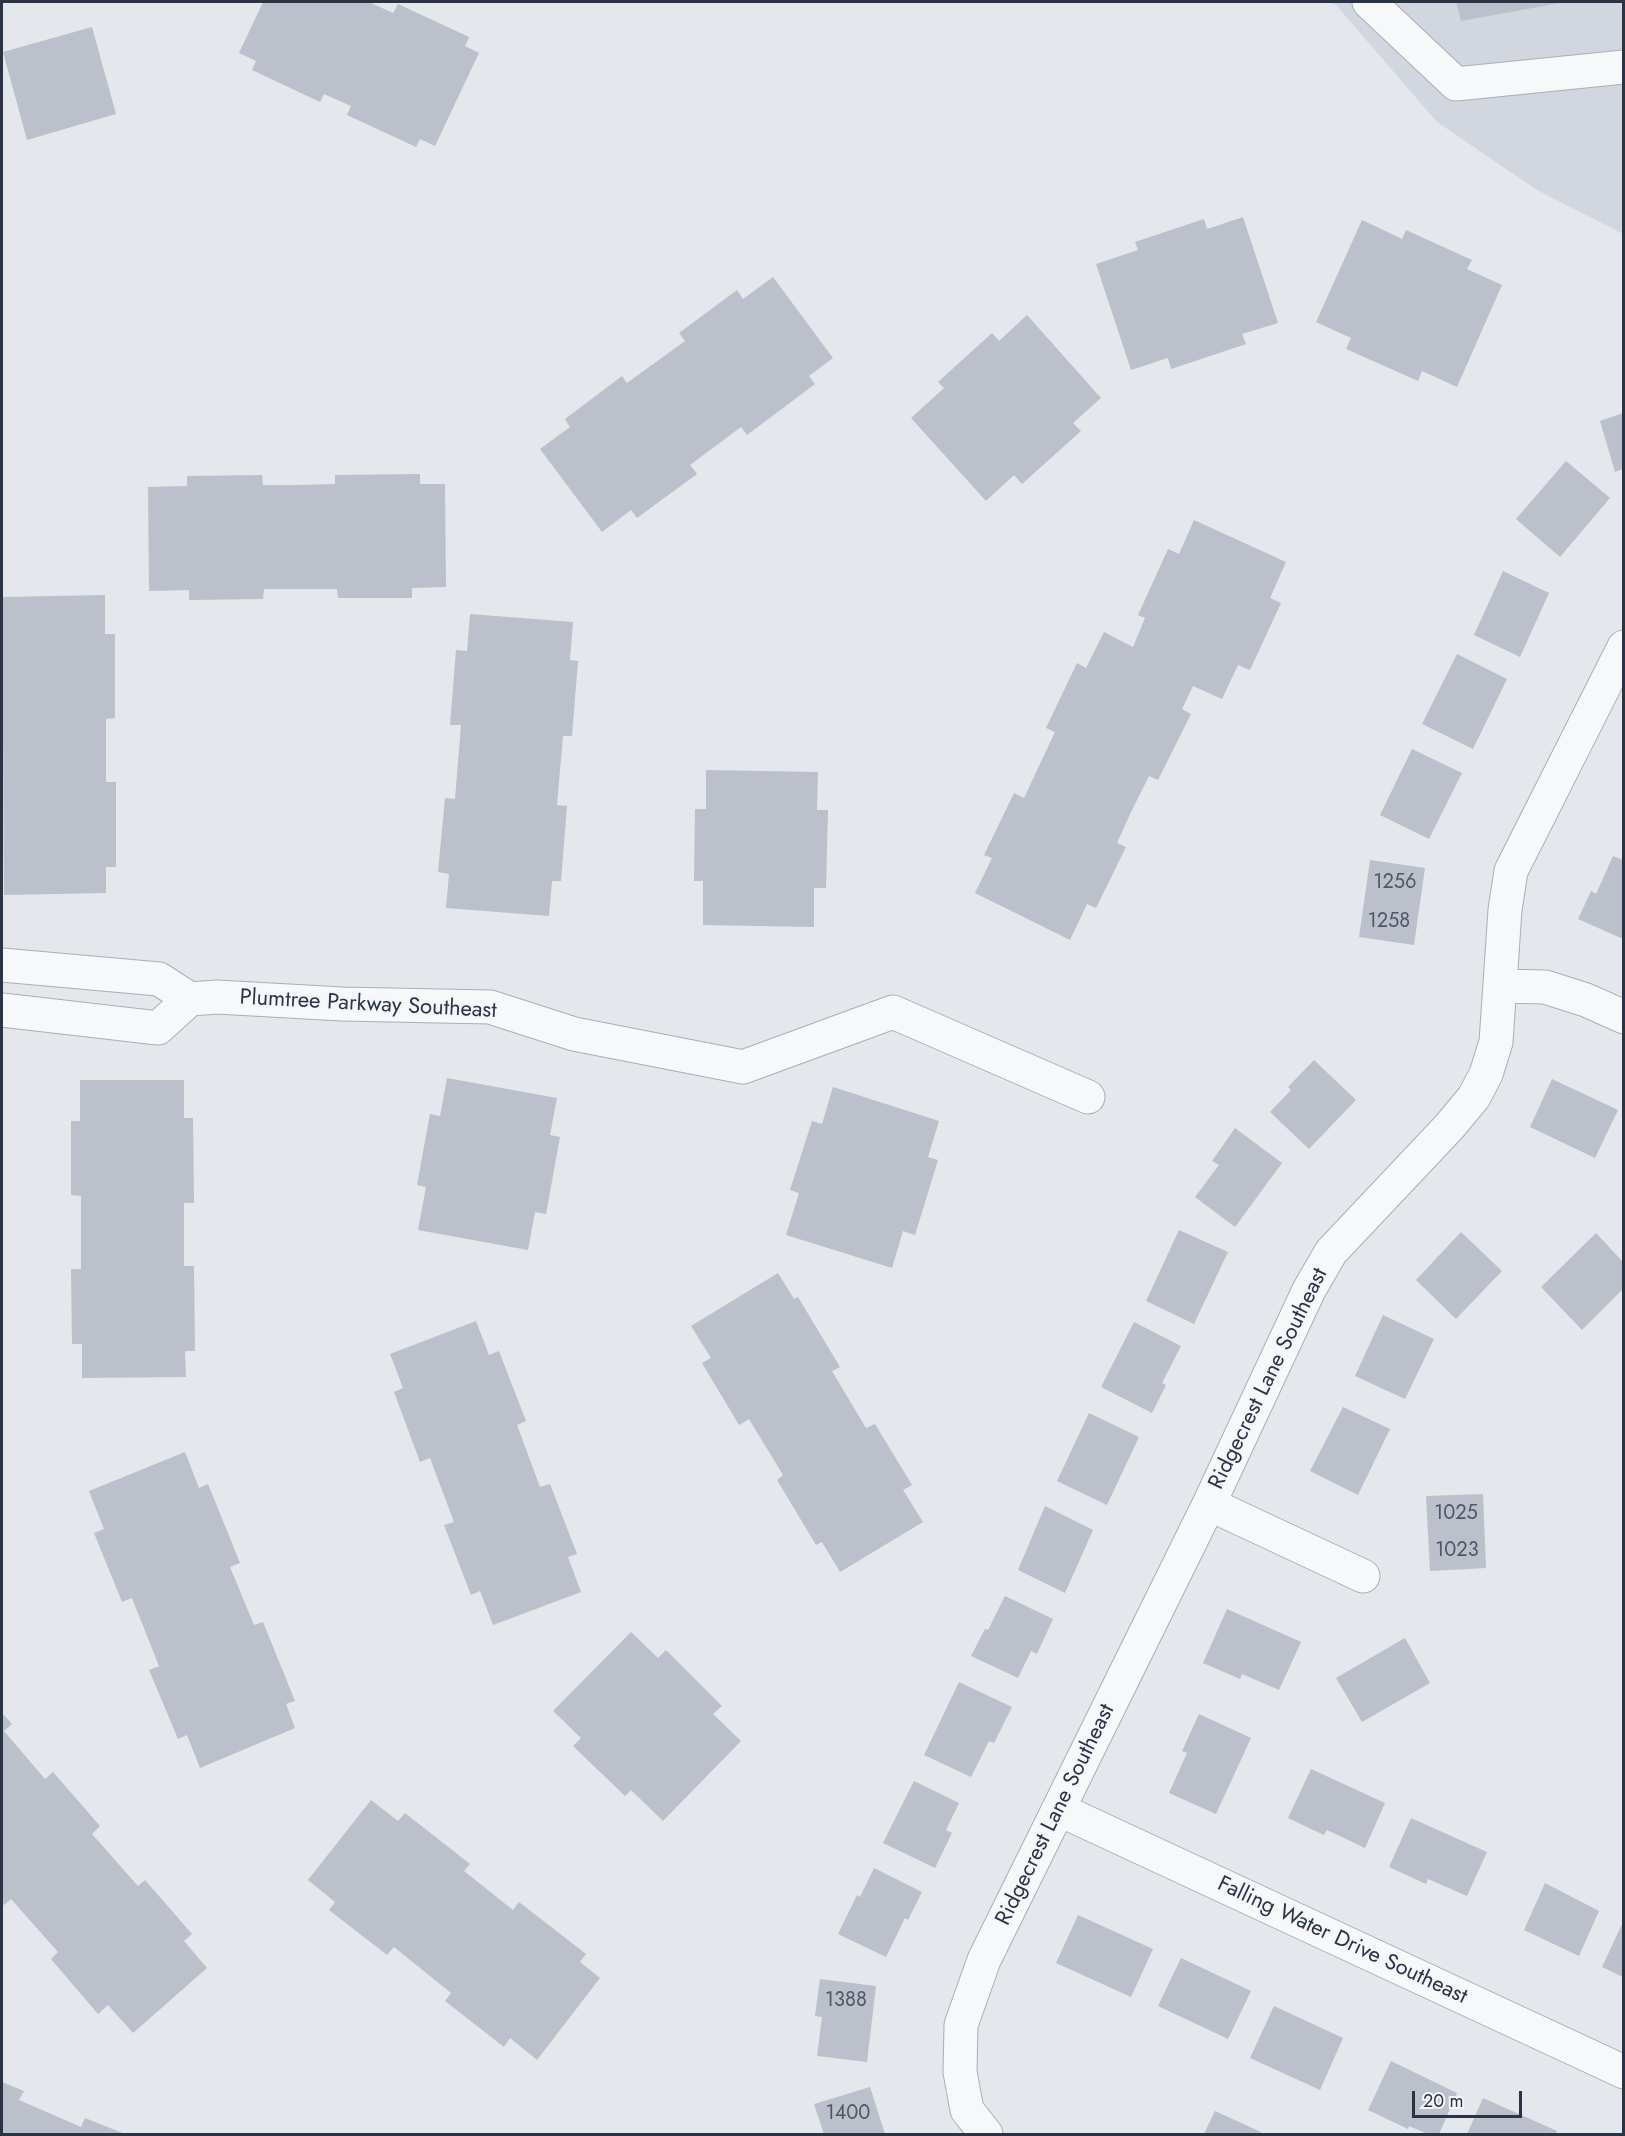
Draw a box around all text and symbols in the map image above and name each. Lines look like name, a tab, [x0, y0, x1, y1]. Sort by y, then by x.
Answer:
house number: 1256	[1373, 871, 1417, 895]
house number: 1258	[1368, 910, 1410, 934]
street label: Plumtree Parkway Southeast	[239, 985, 497, 1025]
street label: Ridgecrest Lane Southeast	[1204, 1264, 1334, 1494]
house number: 1025	[1434, 1502, 1478, 1526]
house number: 1023	[1435, 1539, 1479, 1563]
street label: Ridgecrest Lane Southeast	[991, 1700, 1121, 1930]
street label: Falling Water Drive Southeast	[1213, 1871, 1471, 2011]
house number: 1388	[825, 1989, 867, 2013]
scale bar	[1415, 2079, 1524, 2117]
text: 20 m	[1423, 2088, 1463, 2114]
house number: 1400	[826, 2102, 870, 2126]

